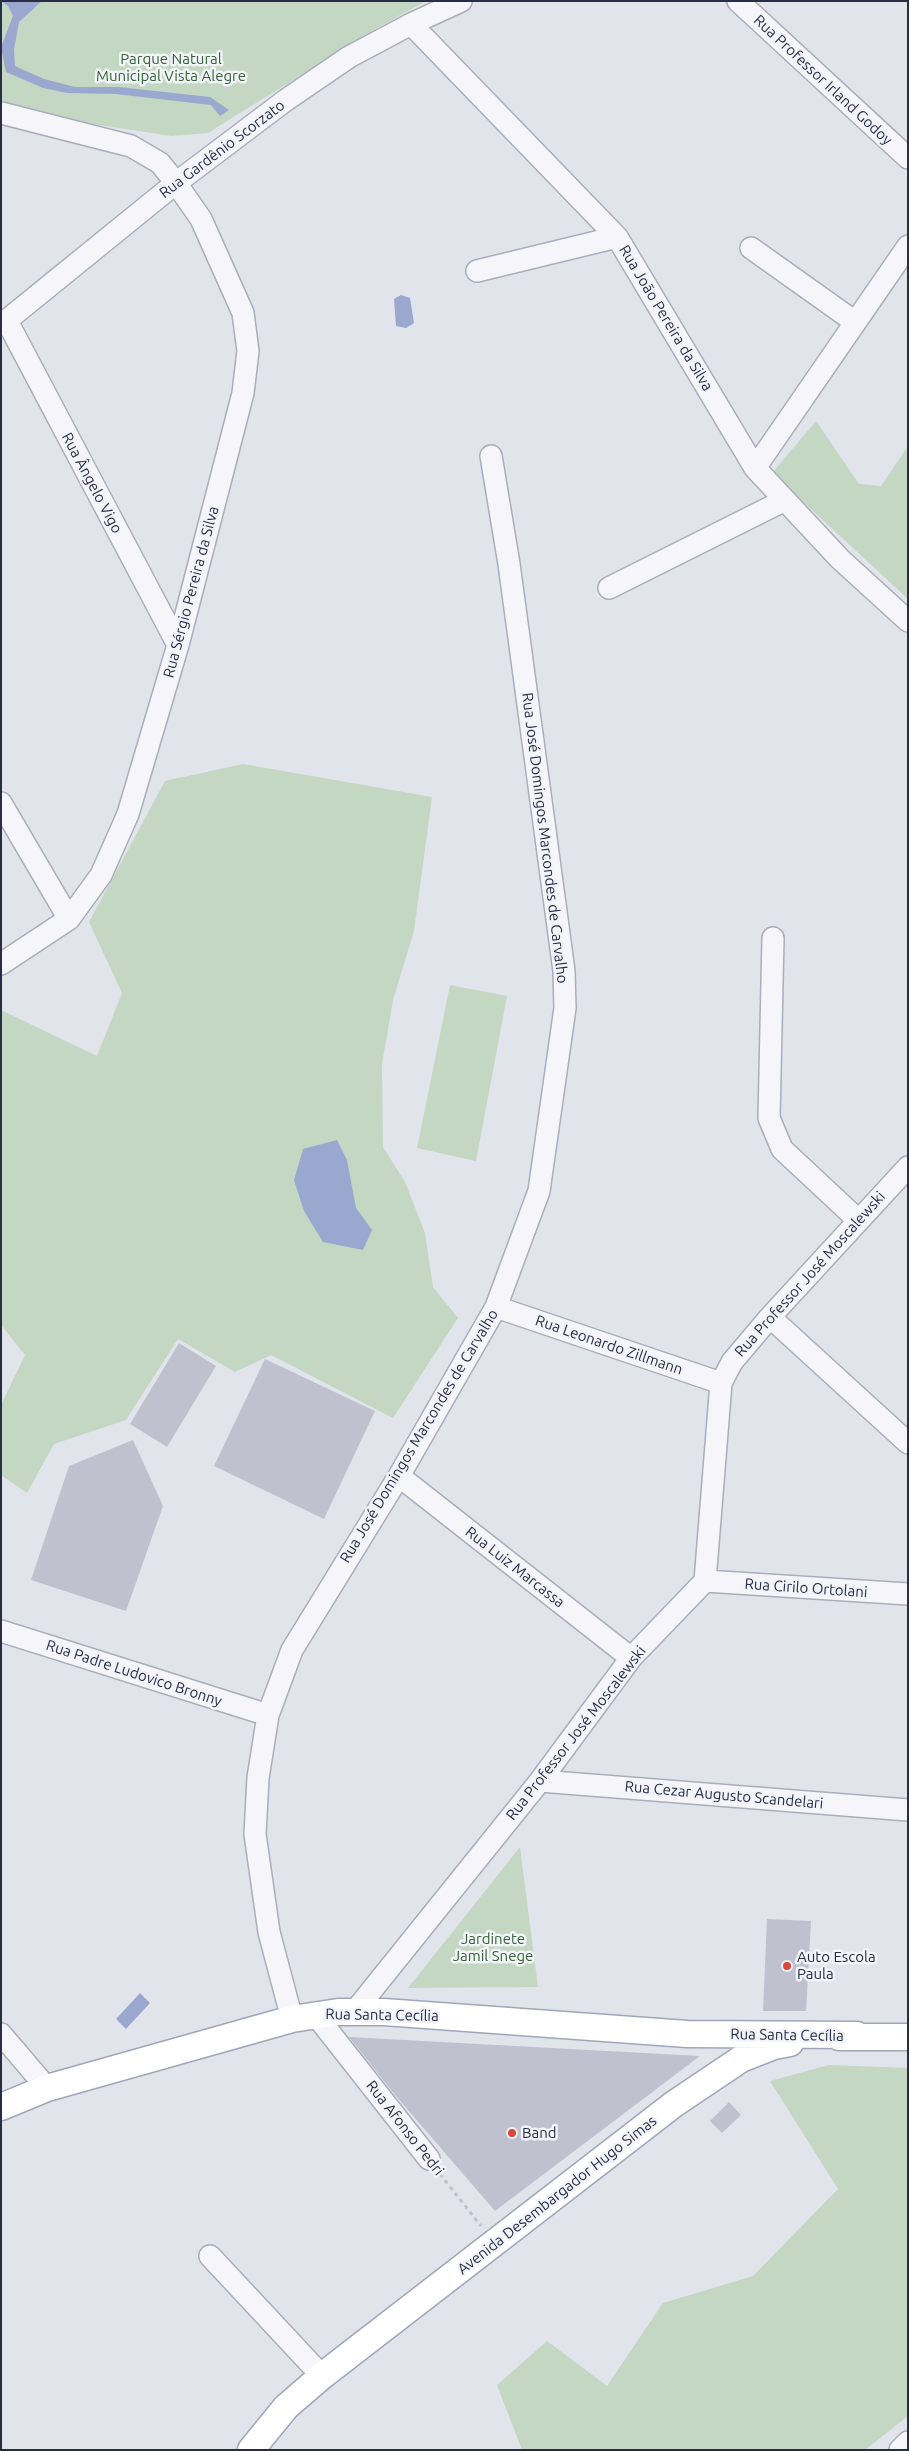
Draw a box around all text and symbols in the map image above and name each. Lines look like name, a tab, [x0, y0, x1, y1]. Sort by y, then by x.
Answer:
street label: Rua Professor Irland Godoy	[750, 11, 896, 149]
park label: Parque Natural Municipal Vista Alegre	[96, 50, 246, 85]
street label: Rua Gardênio Scorzato	[156, 96, 288, 202]
street label: Rua João Pereira da Silva	[615, 242, 717, 394]
street label: Rua Ângelo Vigo	[58, 430, 126, 536]
street label: Rua Sérgio Pereira da Silva	[159, 504, 223, 680]
street label: Rua José Domingos Marcondes de Carvalho	[518, 692, 572, 984]
street label: Rua Professor José Moscalewski	[731, 1188, 889, 1360]
street label: Rua José Domingos Marcondes de Carvalho	[336, 1306, 502, 1566]
street label: Rua Leonardo Zillmann	[533, 1311, 685, 1379]
street label: Rua Luiz Marcassa	[462, 1523, 568, 1611]
street label: Rua Cirilo Ortolani	[744, 1575, 868, 1601]
street label: Rua Padre Ludovico Bronny	[44, 1636, 224, 1710]
street label: Rua Professor José Moscalewski	[502, 1642, 650, 1824]
street label: Rua Cezar Augusto Scandelari	[624, 1777, 824, 1813]
park label: Jardinete Jamil Snege	[453, 1930, 533, 1965]
place label: Auto Escola Paula	[797, 1948, 876, 1983]
marker: Auto Escola Paula	[781, 1960, 793, 1972]
street label: Rua Santa Cecília	[325, 2005, 439, 2025]
street label: Rua Santa Cecília	[730, 2025, 844, 2045]
street label: Rua Afonso Pedri	[362, 2077, 448, 2179]
street label: Avenida Desembargador Hugo Simas	[454, 2112, 660, 2278]
place label: Band	[522, 2124, 557, 2142]
marker: Band	[506, 2127, 518, 2139]

